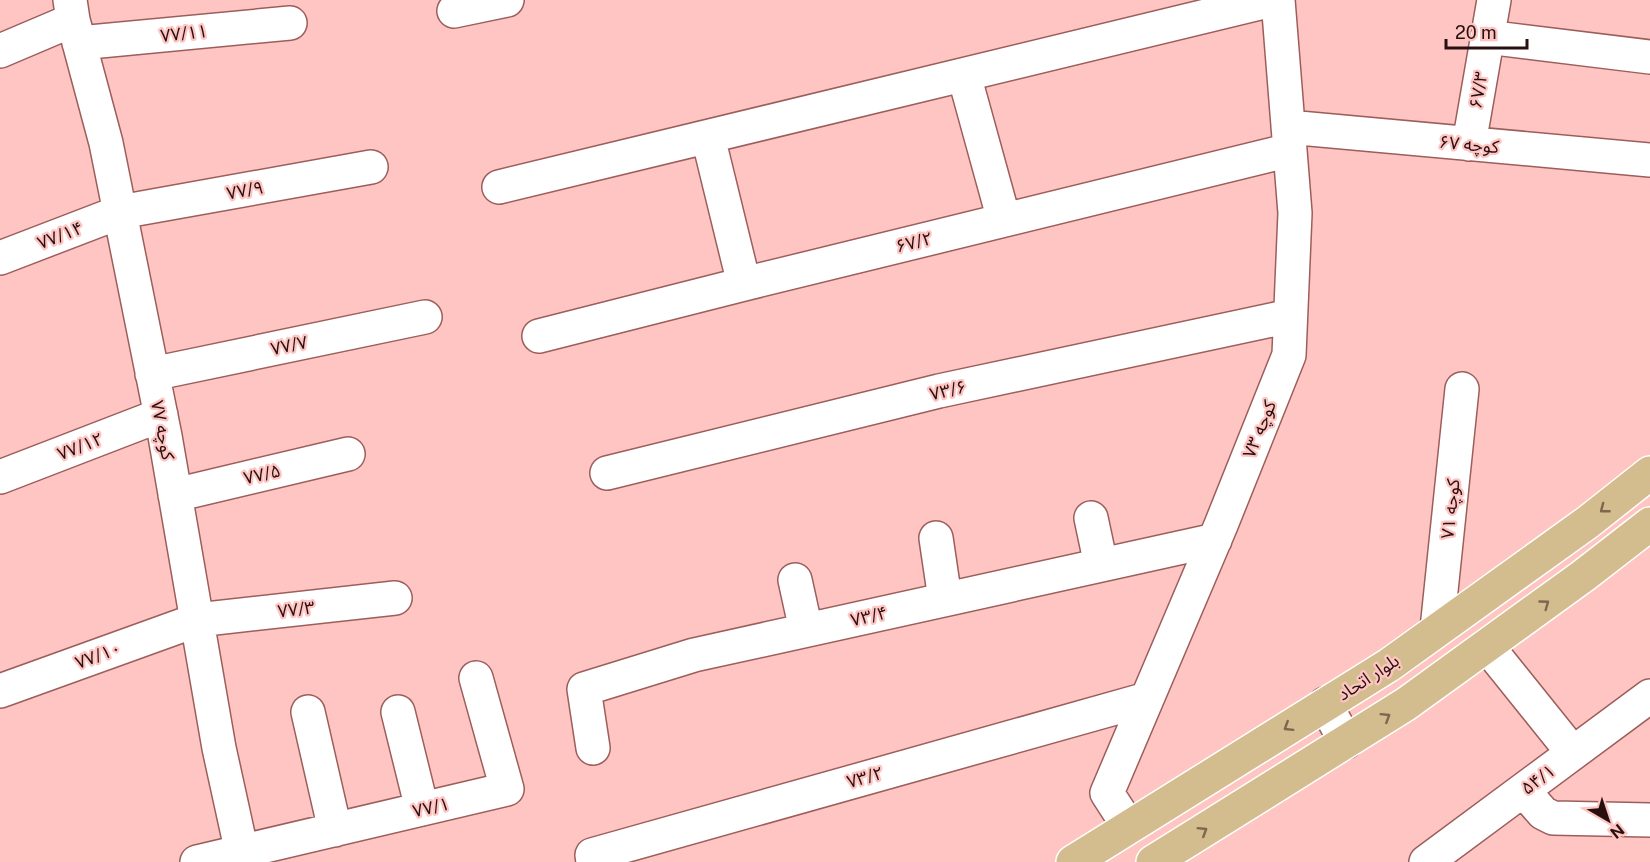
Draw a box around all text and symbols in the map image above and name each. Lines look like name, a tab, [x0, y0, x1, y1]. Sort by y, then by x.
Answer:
scale bar	[1446, 12, 1527, 50]
street label: ۷۷/۱۱	[159, 20, 209, 46]
text: 20 m	[1455, 22, 1497, 43]
street label: ۶۷/۳	[1464, 70, 1492, 110]
street label: کوچه ۶۷	[1438, 131, 1500, 158]
street label: ۷۷/۹	[225, 176, 265, 204]
street label: ۷۷/۱۴	[34, 217, 86, 253]
street label: ۶۷/۲	[893, 227, 935, 257]
street label: ۷۷/۷	[269, 331, 309, 359]
street label: ۷۳/۶	[928, 376, 968, 404]
street label: کوچه ۷۳	[1238, 397, 1281, 461]
street label: کوچه ۷۷	[146, 398, 179, 462]
street label: ۷۷/۱۲	[54, 428, 106, 464]
street label: ۷۷/۵	[242, 460, 282, 488]
street label: کوچه ۷۱	[1436, 477, 1465, 540]
one-way arrow	[1600, 501, 1611, 512]
street label: ۷۷/۳	[276, 597, 316, 621]
one-way arrow	[1538, 600, 1549, 611]
street label: ۷۳/۴	[849, 602, 889, 630]
street label: ۷۷/۱۰	[72, 637, 124, 673]
street label: بلوار اتحاد	[1333, 649, 1403, 705]
one-way arrow	[1380, 712, 1390, 724]
one-way arrow	[1284, 719, 1294, 731]
street label: ۵۴/۱	[1517, 759, 1559, 799]
street label: ۷۳/۲	[844, 762, 886, 792]
north arrow	[1578, 790, 1638, 850]
street label: ۷۷/۱	[411, 793, 451, 821]
text: N	[1606, 820, 1628, 843]
one-way arrow	[1197, 827, 1207, 839]

